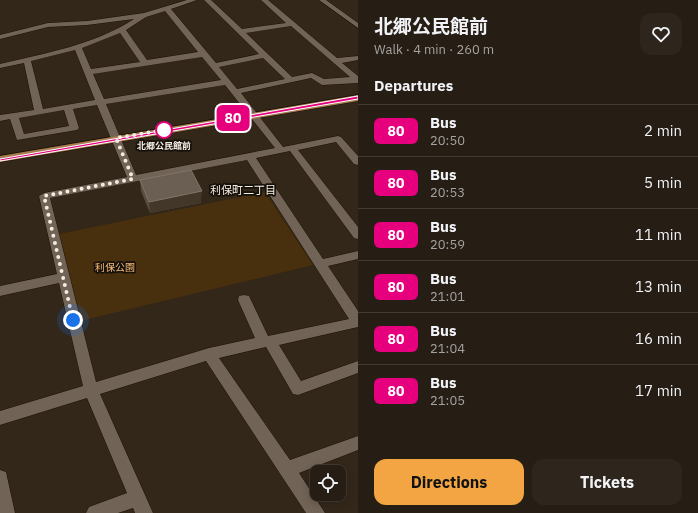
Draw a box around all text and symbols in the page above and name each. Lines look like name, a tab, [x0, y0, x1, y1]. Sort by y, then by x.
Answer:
button: heart	[640, 13, 682, 55]
text: 北郷公民館前	[374, 14, 488, 38]
text: Walk · 4 min · 260 m	[374, 41, 494, 58]
text: Departures	[374, 76, 453, 95]
line badge: 80	[215, 105, 251, 131]
text: 80	[225, 109, 241, 127]
text: Bus	[430, 113, 457, 132]
marker: 北郷公民館前	[155, 121, 173, 139]
text: 2 min	[644, 121, 682, 140]
text: 80	[388, 122, 404, 140]
text: 20:50	[430, 132, 465, 149]
place label: 北郷公民館前	[137, 140, 191, 151]
text: Bus	[430, 165, 457, 184]
text: 5 min	[644, 173, 682, 192]
text: 80	[388, 174, 404, 192]
district label: 利保町二丁目	[210, 183, 276, 197]
text: 20:53	[430, 184, 465, 201]
text: Bus	[430, 217, 457, 236]
text: 11 min	[635, 225, 682, 244]
text: 80	[388, 226, 404, 244]
text: 20:59	[430, 236, 465, 253]
park label: 利保公園	[95, 261, 135, 274]
text: Bus	[430, 269, 457, 288]
text: 13 min	[635, 277, 682, 296]
text: 80	[388, 278, 404, 296]
text: 21:01	[430, 288, 465, 305]
your location	[63, 310, 83, 330]
text: Bus	[430, 321, 457, 340]
text: 16 min	[635, 329, 682, 348]
text: 80	[388, 330, 404, 348]
text: 21:04	[430, 340, 465, 357]
text: Bus	[430, 373, 457, 392]
text: 17 min	[635, 381, 682, 400]
text: 80	[388, 382, 404, 400]
text: 21:05	[430, 392, 465, 409]
button: Directions	[374, 459, 524, 505]
button: Tickets	[532, 459, 682, 505]
map controls	[310, 465, 346, 501]
button: locate	[310, 465, 346, 501]

